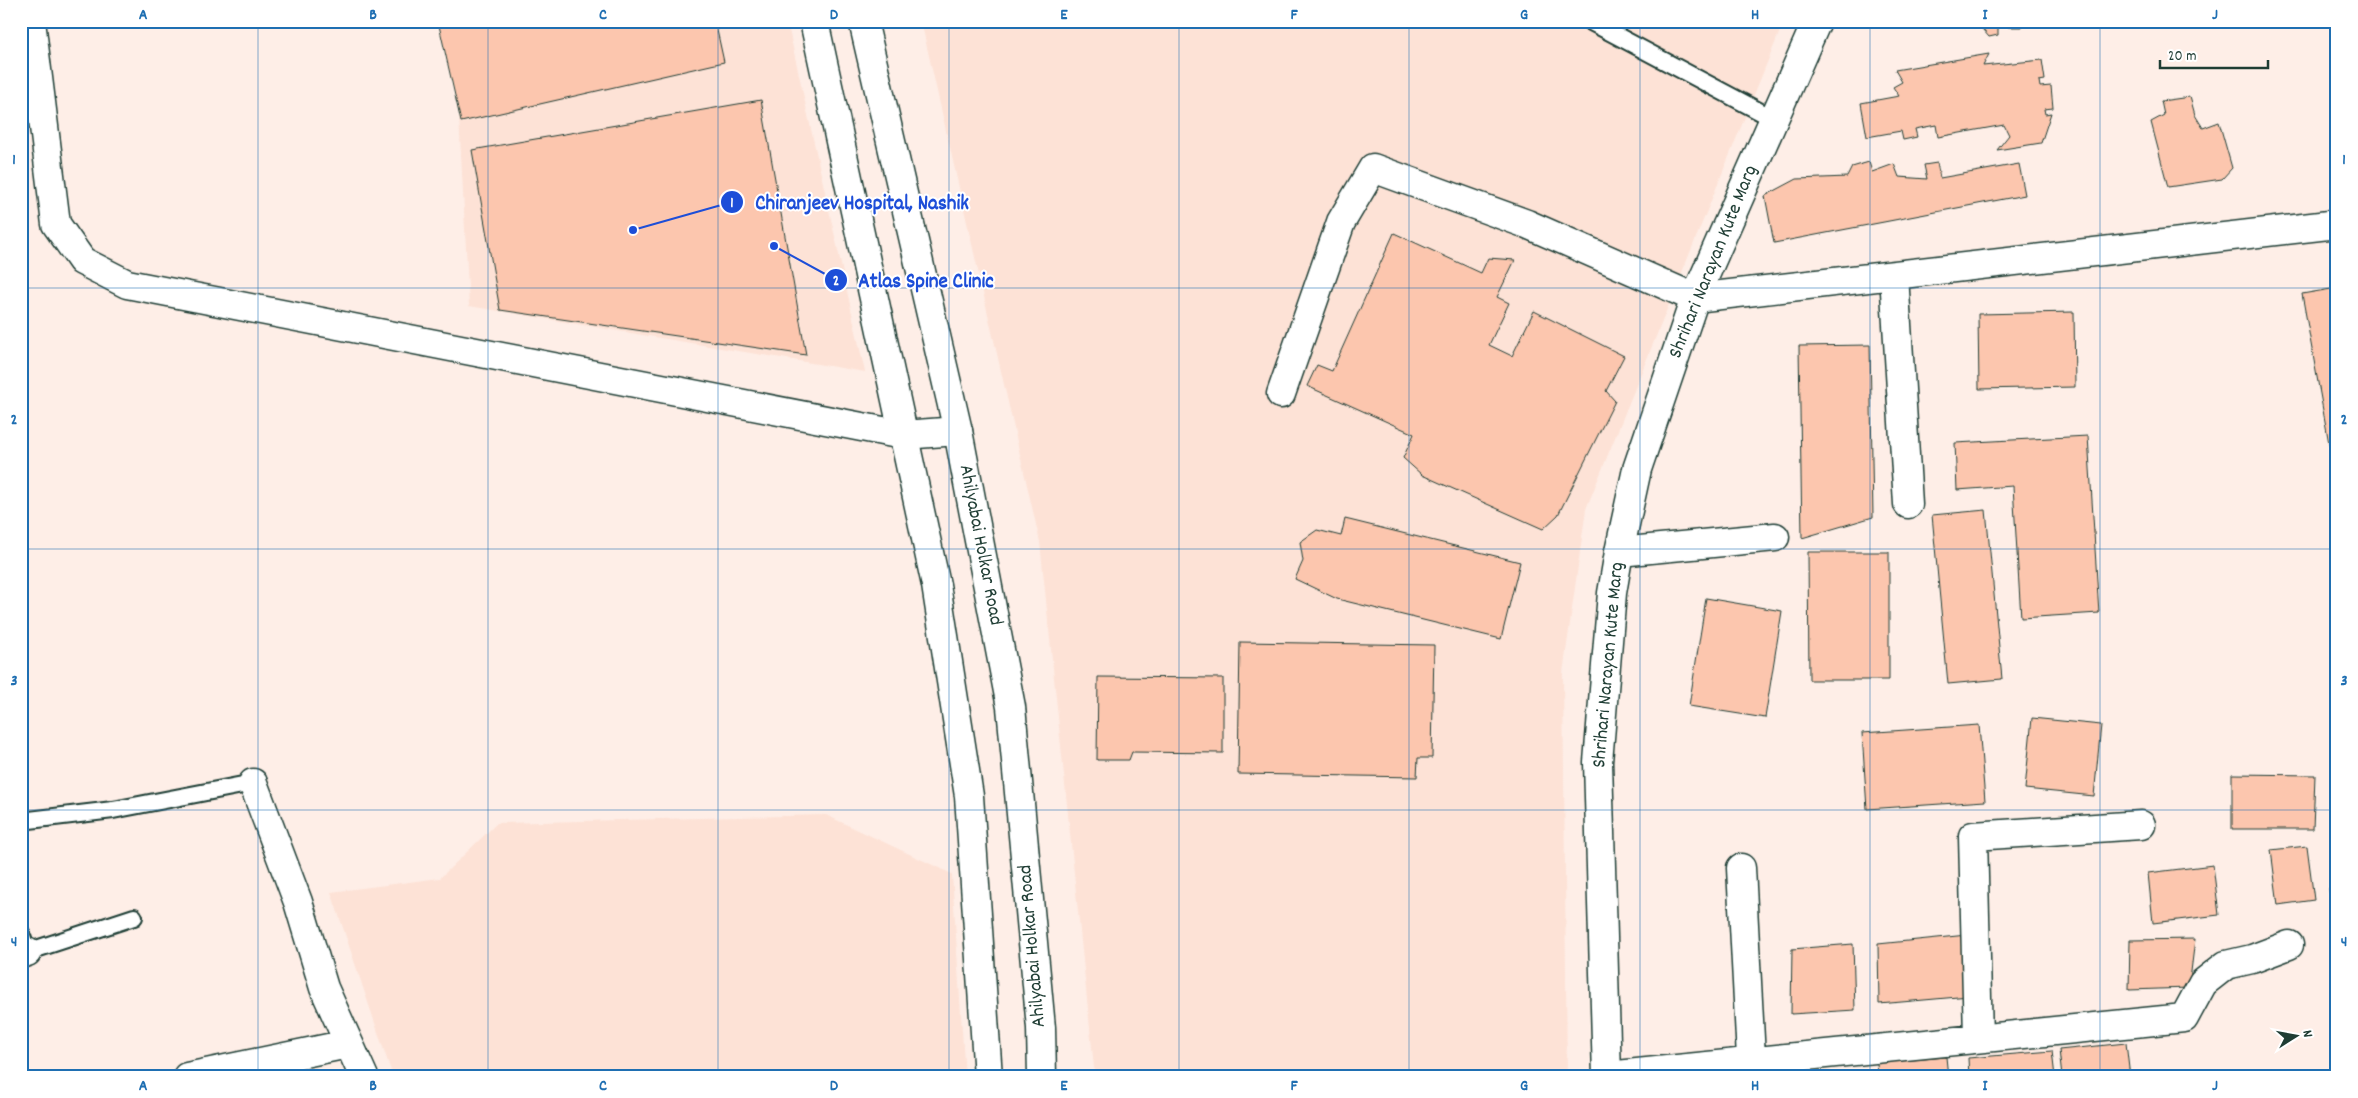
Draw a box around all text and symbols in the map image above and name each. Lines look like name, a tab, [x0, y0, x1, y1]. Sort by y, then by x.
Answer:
text: A	[139, 4, 148, 27]
text: B	[369, 4, 377, 27]
text: C	[599, 4, 607, 27]
text: D	[830, 4, 839, 27]
text: E	[1060, 4, 1068, 27]
text: F	[1290, 4, 1298, 27]
text: G	[1520, 4, 1528, 27]
text: H	[1751, 4, 1759, 27]
text: I	[1983, 4, 1989, 27]
text: J	[2212, 4, 2218, 27]
scale bar	[2160, 38, 2268, 70]
text: 20 m	[2168, 46, 2196, 68]
text: 1	[12, 149, 16, 172]
text: 1	[2342, 149, 2346, 172]
street label: Shrihari Narayan Kute Marg	[1662, 161, 1766, 363]
callout: Chiranjeev Hospital, Nashik	[720, 184, 979, 220]
text: Chiranjeev Hospital, Nashik	[755, 190, 969, 220]
text: 1	[730, 193, 734, 215]
callout: Atlas Spine Clinic	[824, 262, 1004, 298]
text: Atlas Spine Clinic	[858, 268, 994, 298]
text: 2	[833, 271, 839, 293]
text: 2	[11, 409, 18, 432]
text: 2	[2341, 409, 2348, 432]
street label: Ahilyabai Holkar Road	[951, 462, 1009, 628]
street label: Shrihari Narayan Kute Marg	[1586, 561, 1632, 769]
text: 3	[10, 670, 18, 693]
text: 3	[2340, 670, 2348, 693]
street label: Ahilyabai Holkar Road	[1012, 864, 1054, 1028]
text: 4	[11, 931, 17, 954]
text: 4	[2341, 931, 2347, 954]
north arrow	[2270, 1010, 2320, 1060]
text: N	[2296, 1029, 2317, 1039]
text: A	[139, 1075, 148, 1098]
text: B	[369, 1075, 377, 1098]
text: C	[599, 1075, 607, 1098]
text: D	[830, 1075, 839, 1098]
text: E	[1060, 1075, 1068, 1098]
text: F	[1290, 1075, 1298, 1098]
text: G	[1520, 1075, 1528, 1098]
text: H	[1751, 1075, 1759, 1098]
text: I	[1983, 1075, 1989, 1098]
text: J	[2212, 1075, 2218, 1098]

